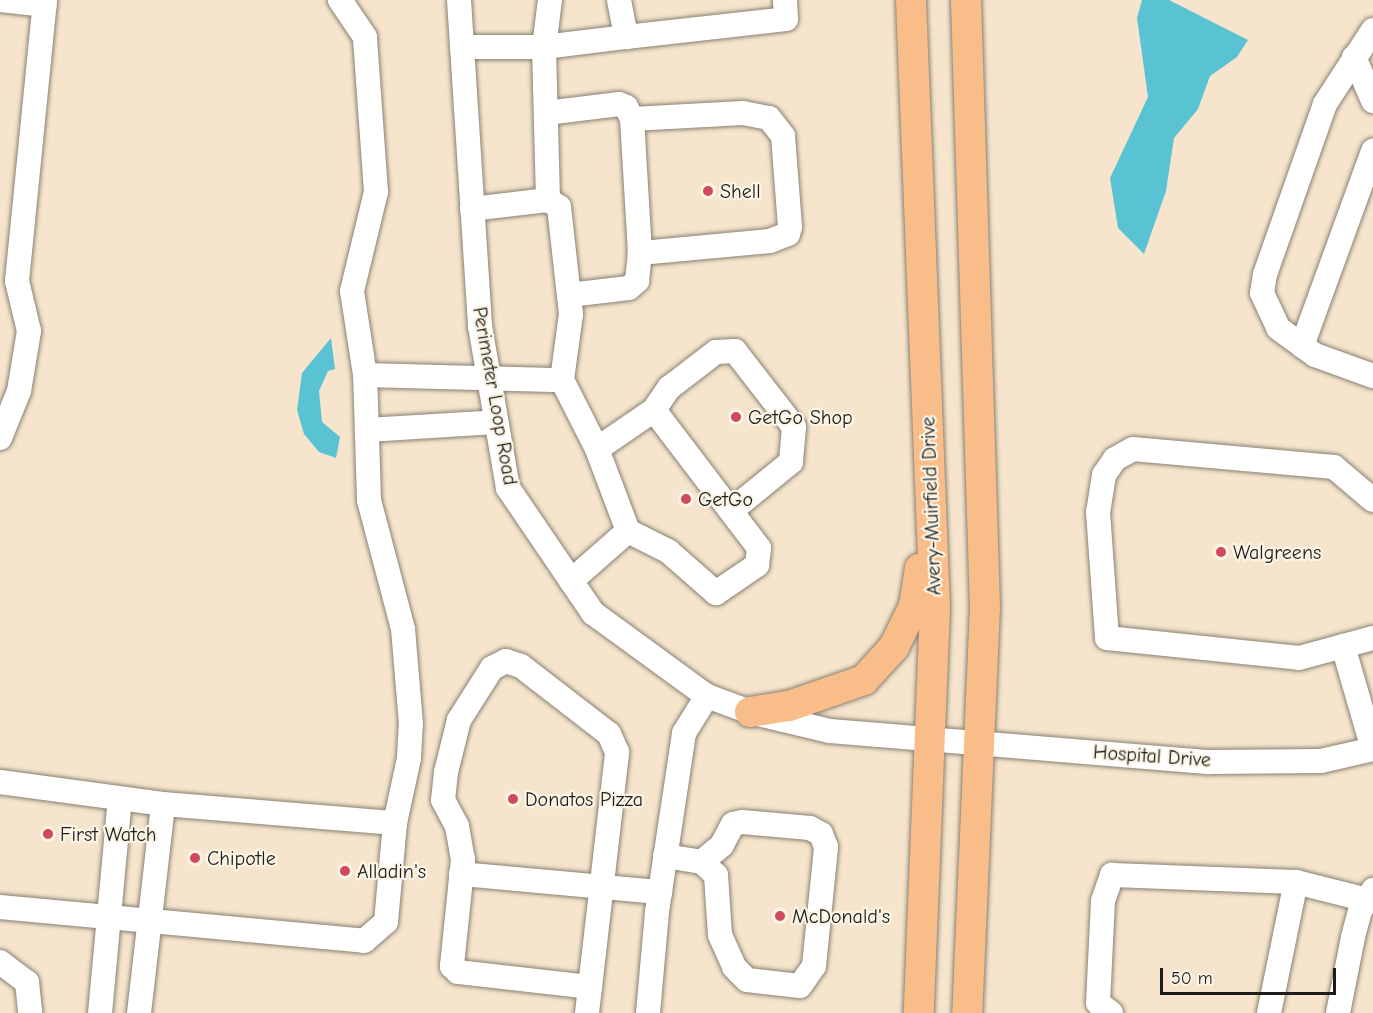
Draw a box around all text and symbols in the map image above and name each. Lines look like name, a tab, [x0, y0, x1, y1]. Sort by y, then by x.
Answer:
place label: Shell	[720, 179, 761, 203]
marker: Shell	[701, 184, 715, 198]
street label: Perimeter Loop Road	[468, 305, 522, 487]
place label: GetGo Shop	[748, 405, 853, 429]
marker: GetGo Shop	[729, 410, 743, 424]
street label: Avery-Muirfield Drive	[916, 416, 946, 596]
place label: GetGo	[698, 487, 753, 511]
marker: GetGo	[679, 492, 693, 506]
place label: Walgreens	[1233, 540, 1321, 564]
marker: Walgreens	[1214, 545, 1228, 559]
street label: Hospital Drive	[1092, 740, 1212, 772]
place label: Donatos Pizza	[525, 787, 643, 811]
marker: Donatos Pizza	[506, 792, 520, 806]
place label: First Watch	[60, 822, 157, 846]
marker: First Watch	[41, 827, 55, 841]
place label: Chipotle	[207, 846, 276, 870]
marker: Chipotle	[188, 851, 202, 865]
place label: Alladin's	[357, 859, 426, 883]
marker: Alladin's	[338, 864, 352, 878]
place label: McDonald's	[792, 904, 890, 928]
marker: McDonald's	[773, 909, 787, 923]
scale bar	[1163, 956, 1338, 994]
text: 50 m	[1171, 968, 1213, 989]

